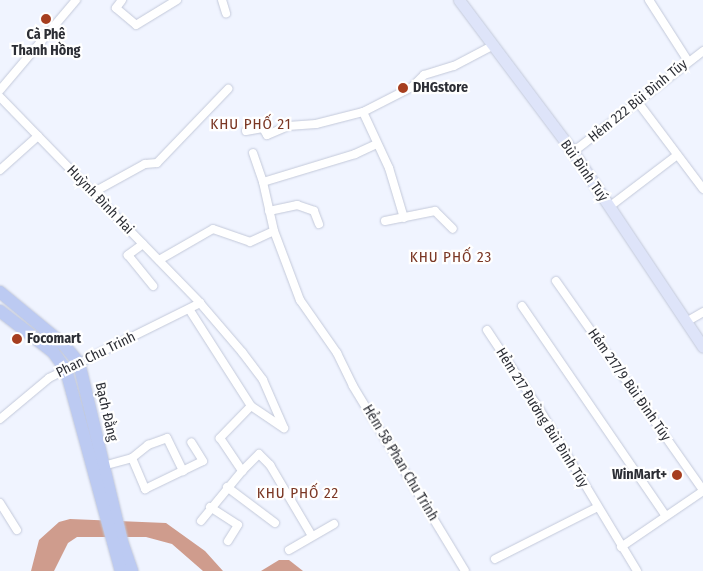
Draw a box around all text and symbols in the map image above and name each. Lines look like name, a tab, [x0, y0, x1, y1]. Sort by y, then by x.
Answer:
marker: Cà Phê Thanh Hồng	[40, 13, 52, 25]
place label: Cà Phê Thanh Hồng	[12, 27, 80, 59]
street label: Hẻm 222 Bùi Đình Túy	[585, 56, 691, 146]
place label: DHGstore	[413, 80, 468, 96]
marker: DHGstore	[397, 82, 409, 94]
district label: KHU PHỐ 21	[209, 116, 293, 134]
street label: Bùi Đình Tuý	[557, 137, 611, 205]
street label: Huỳnh Đình Hai	[63, 162, 137, 238]
district label: KHU PHỐ 23	[408, 249, 494, 267]
street label: Hẻm 217/9 Bùi Đình Túy	[584, 326, 674, 444]
street label: Phan Chu Trinh	[54, 329, 138, 381]
place label: Focomart	[27, 331, 81, 347]
marker: Focomart	[11, 333, 23, 345]
street label: Hẻm 217 Đường Bùi Đình Túy	[492, 345, 592, 491]
street label: Bạch Đằng	[91, 381, 121, 443]
street label: Hẻm 58 Phan Chu Trinh	[359, 402, 441, 524]
place label: WinMart+	[612, 467, 667, 483]
marker: WinMart+	[671, 469, 683, 481]
district label: KHU PHỐ 22	[256, 485, 340, 503]

